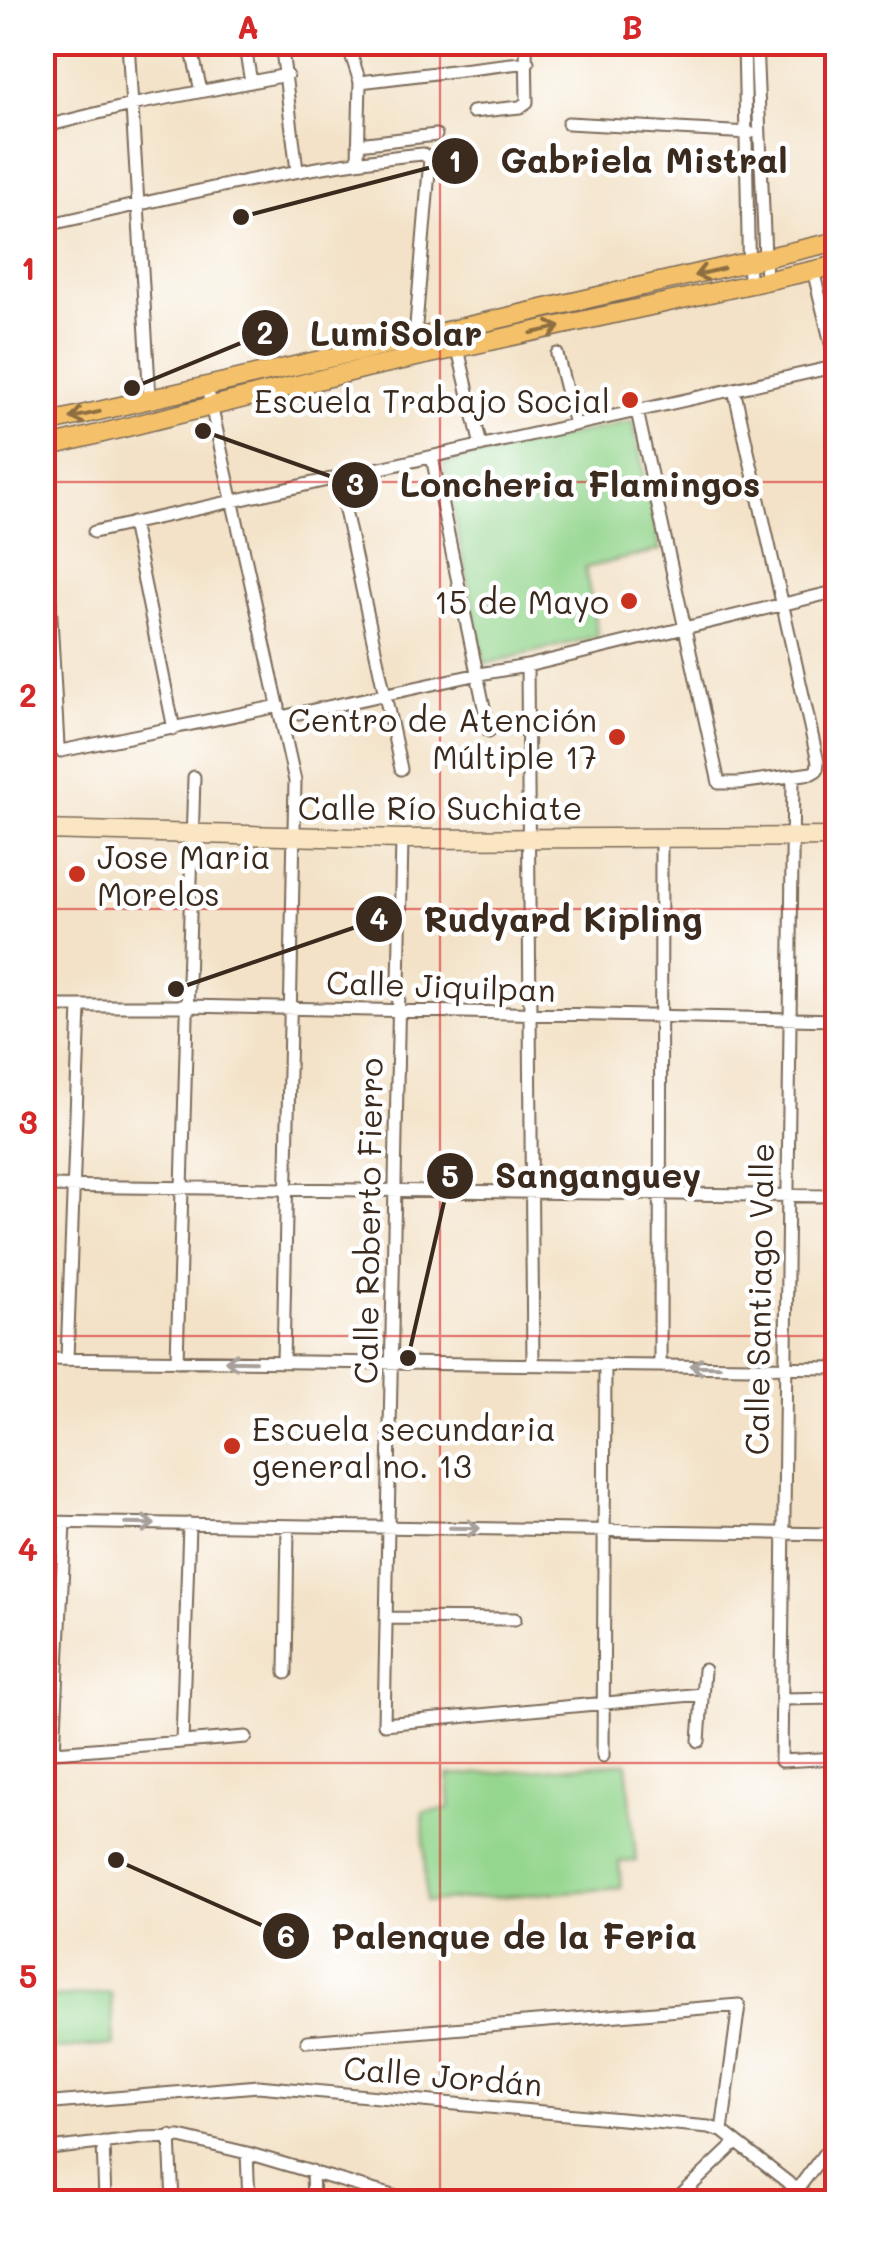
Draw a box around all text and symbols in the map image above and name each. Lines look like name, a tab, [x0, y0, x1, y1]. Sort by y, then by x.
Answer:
text: A	[237, 5, 259, 47]
text: B	[621, 5, 643, 47]
callout: Gabriela Mistral	[430, 129, 808, 194]
text: Gabriela Mistral	[500, 136, 788, 182]
text: 1	[448, 140, 462, 180]
text: 1	[21, 246, 35, 288]
one-way arrow	[694, 264, 726, 282]
callout: LumiSolar	[240, 301, 502, 366]
text: LumiSolar	[310, 309, 482, 355]
text: 2	[257, 312, 273, 352]
one-way arrow	[530, 320, 562, 339]
place label: Escuela Trabajo Social	[254, 379, 610, 421]
marker: Escuela Trabajo Social	[619, 389, 641, 411]
one-way arrow	[70, 407, 102, 425]
callout: Loncheria Flamingos	[330, 452, 781, 517]
text: Loncheria Flamingos	[400, 460, 760, 506]
text: 3	[346, 463, 364, 503]
place label: 15 de Mayo	[434, 580, 609, 623]
marker: 15 de Mayo	[618, 590, 640, 612]
text: 2	[19, 673, 37, 715]
place label: Centro de Atención Múltiple 17	[288, 698, 597, 777]
marker: Centro de Atención Múltiple 17	[606, 726, 628, 748]
street label: Calle Río Suchiate	[298, 786, 582, 828]
place label: Jose Maria Morelos	[97, 835, 270, 914]
marker: Jose Maria Morelos	[66, 863, 88, 885]
callout: Rudyard Kipling	[354, 887, 723, 952]
text: Rudyard Kipling	[423, 895, 703, 941]
text: 4	[369, 898, 389, 938]
street label: Calle Jiquilpan	[326, 960, 556, 1010]
street label: Calle Roberto Fierro	[343, 1057, 391, 1385]
text: 3	[18, 1100, 38, 1142]
street label: Calle Santiago Valle	[734, 1142, 782, 1456]
callout: Sanganguey	[425, 1144, 722, 1209]
text: Sanganguey	[495, 1151, 701, 1197]
text: 5	[441, 1155, 459, 1195]
one-way arrow	[225, 1352, 258, 1370]
one-way arrow	[690, 1357, 722, 1376]
place label: Escuela secundaria general no. 13	[252, 1407, 556, 1486]
marker: Escuela secundaria general no. 13	[221, 1435, 243, 1457]
one-way arrow	[123, 1514, 155, 1533]
one-way arrow	[448, 1519, 480, 1538]
text: 4	[18, 1527, 38, 1569]
callout: Palenque de la Feria	[261, 1904, 717, 1969]
text: Palenque de la Feria	[331, 1912, 697, 1958]
text: 6	[277, 1915, 295, 1955]
text: 5	[19, 1954, 37, 1996]
street label: Calle Jordán	[342, 2045, 544, 2105]

